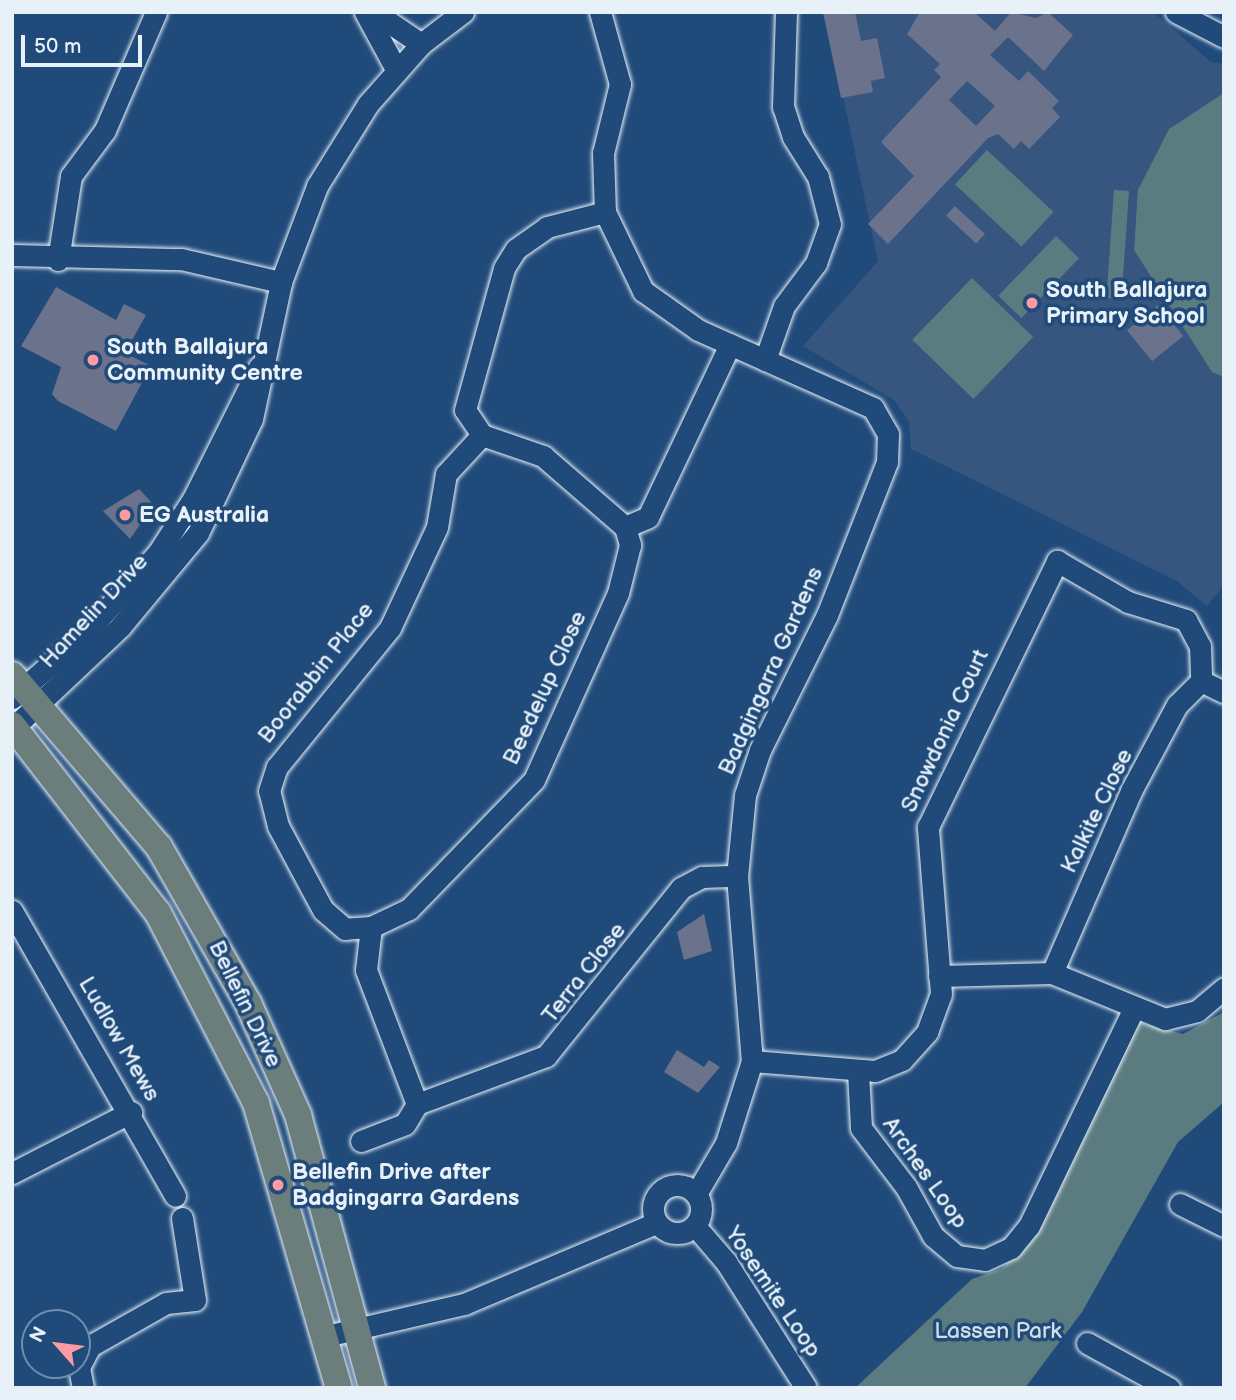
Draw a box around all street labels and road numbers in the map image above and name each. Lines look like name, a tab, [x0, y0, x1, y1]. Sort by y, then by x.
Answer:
street label: Hamelin Drive	[34, 548, 154, 674]
street label: Badgingarra Gardens	[713, 563, 829, 779]
street label: Boorabbin Place	[252, 597, 380, 749]
street label: Beedelup Close	[497, 607, 593, 769]
street label: Snowdonia Court	[895, 645, 995, 817]
street label: Kalkite Close	[1055, 744, 1139, 878]
street label: Terra Close	[536, 917, 632, 1029]
street label: Bellefin Drive	[202, 936, 288, 1072]
street label: Ludlow Mews	[72, 972, 166, 1106]
street label: Arches Loop	[876, 1112, 974, 1234]
street label: Yosemite Loop	[719, 1221, 827, 1363]

